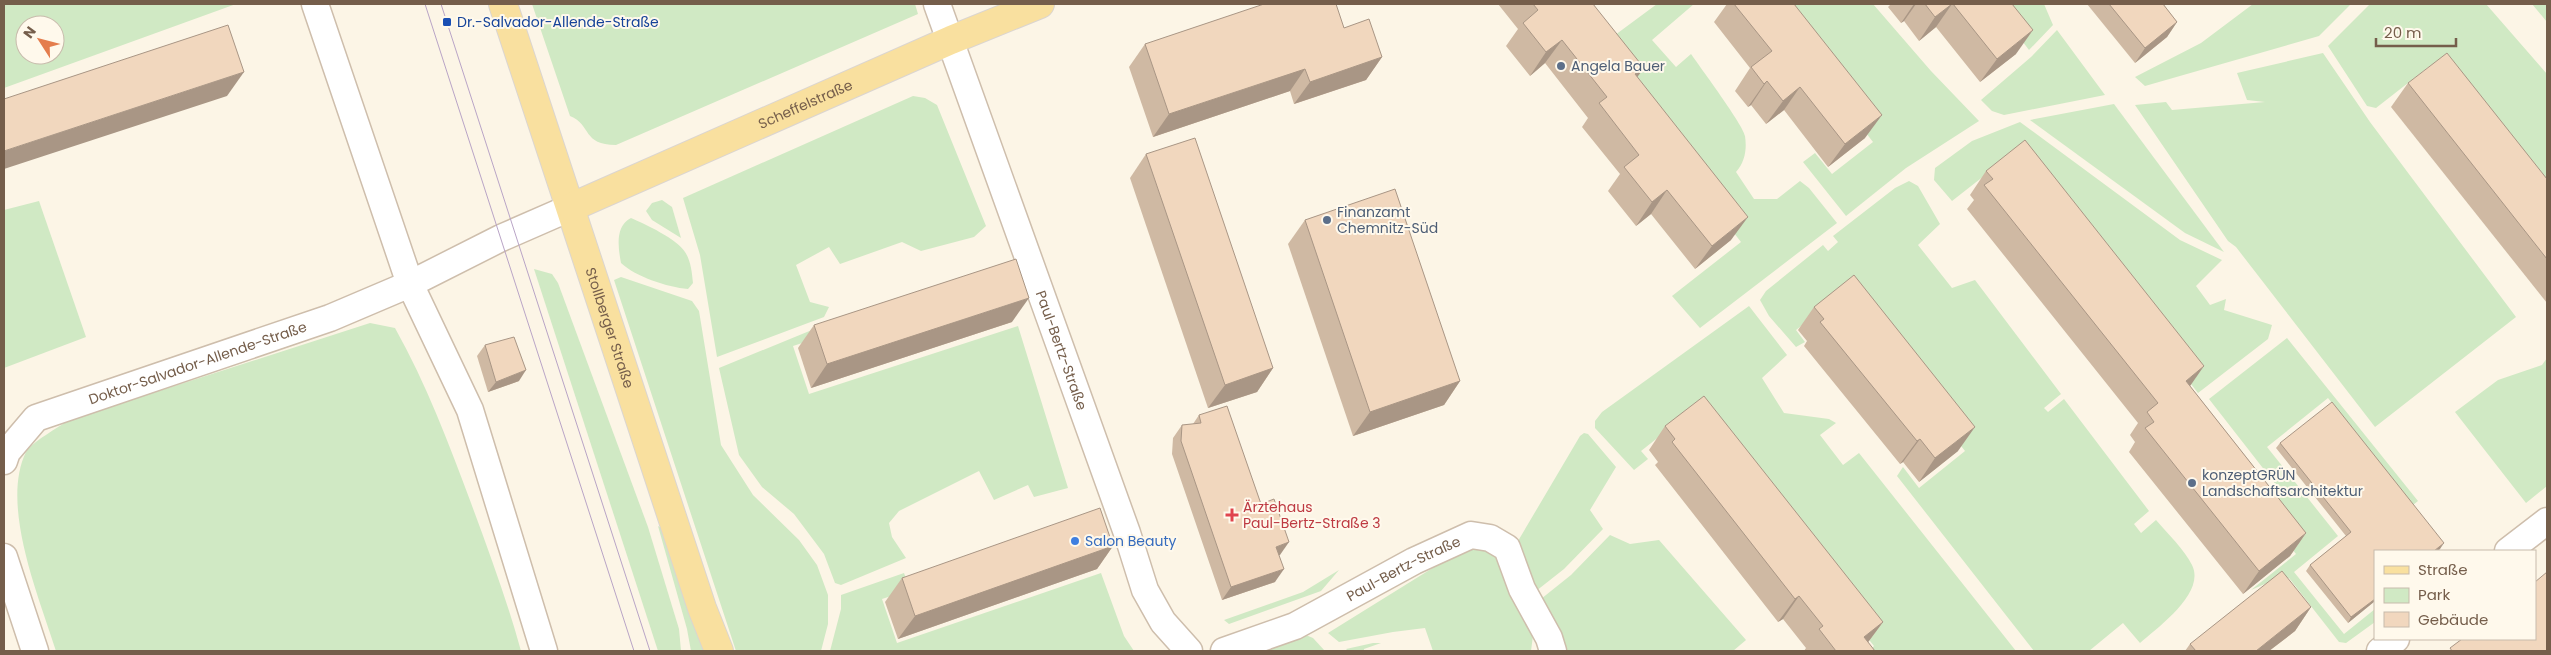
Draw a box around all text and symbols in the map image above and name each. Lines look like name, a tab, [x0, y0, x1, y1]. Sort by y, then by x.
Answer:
place label: Dr.-Salvador-Allende-Straße	[457, 12, 659, 32]
north arrow	[15, 15, 65, 65]
scale bar	[2376, 15, 2456, 47]
marker: Dr.-Salvador-Allende-Straße	[441, 16, 453, 28]
text: N	[18, 22, 41, 42]
text: 20 m	[2384, 22, 2422, 43]
place label: Angela Bauer	[1571, 56, 1665, 76]
marker: Angela Bauer	[1555, 60, 1567, 72]
street label: Scheffelstraße	[755, 75, 856, 134]
place label: Finanzamt Chemnitz-Süd	[1337, 202, 1438, 238]
marker: Finanzamt Chemnitz-Süd	[1321, 214, 1333, 226]
street label: Stollberger Straße	[580, 265, 639, 391]
street label: Paul-Bertz-Straße	[1031, 288, 1092, 413]
street label: Doktor-Salvador-Allende-Straße	[86, 317, 310, 409]
place label: konzeptGRÜN Landschaftsarchitektur	[2202, 465, 2363, 501]
marker: konzeptGRÜN Landschaftsarchitektur	[2186, 477, 2198, 489]
place label: Ärztehaus Paul-Bertz-Straße 3	[1243, 497, 1381, 533]
marker: Ärztehaus Paul-Bertz-Straße 3	[1225, 508, 1239, 522]
place label: Salon Beauty	[1085, 531, 1177, 551]
street label: Paul-Bertz-Straße	[1343, 531, 1464, 606]
marker: Salon Beauty	[1069, 535, 1081, 547]
legend	[2374, 550, 2536, 640]
text: Straße	[2418, 559, 2468, 580]
text: Park	[2418, 584, 2450, 605]
text: Gebäude	[2418, 609, 2488, 630]

